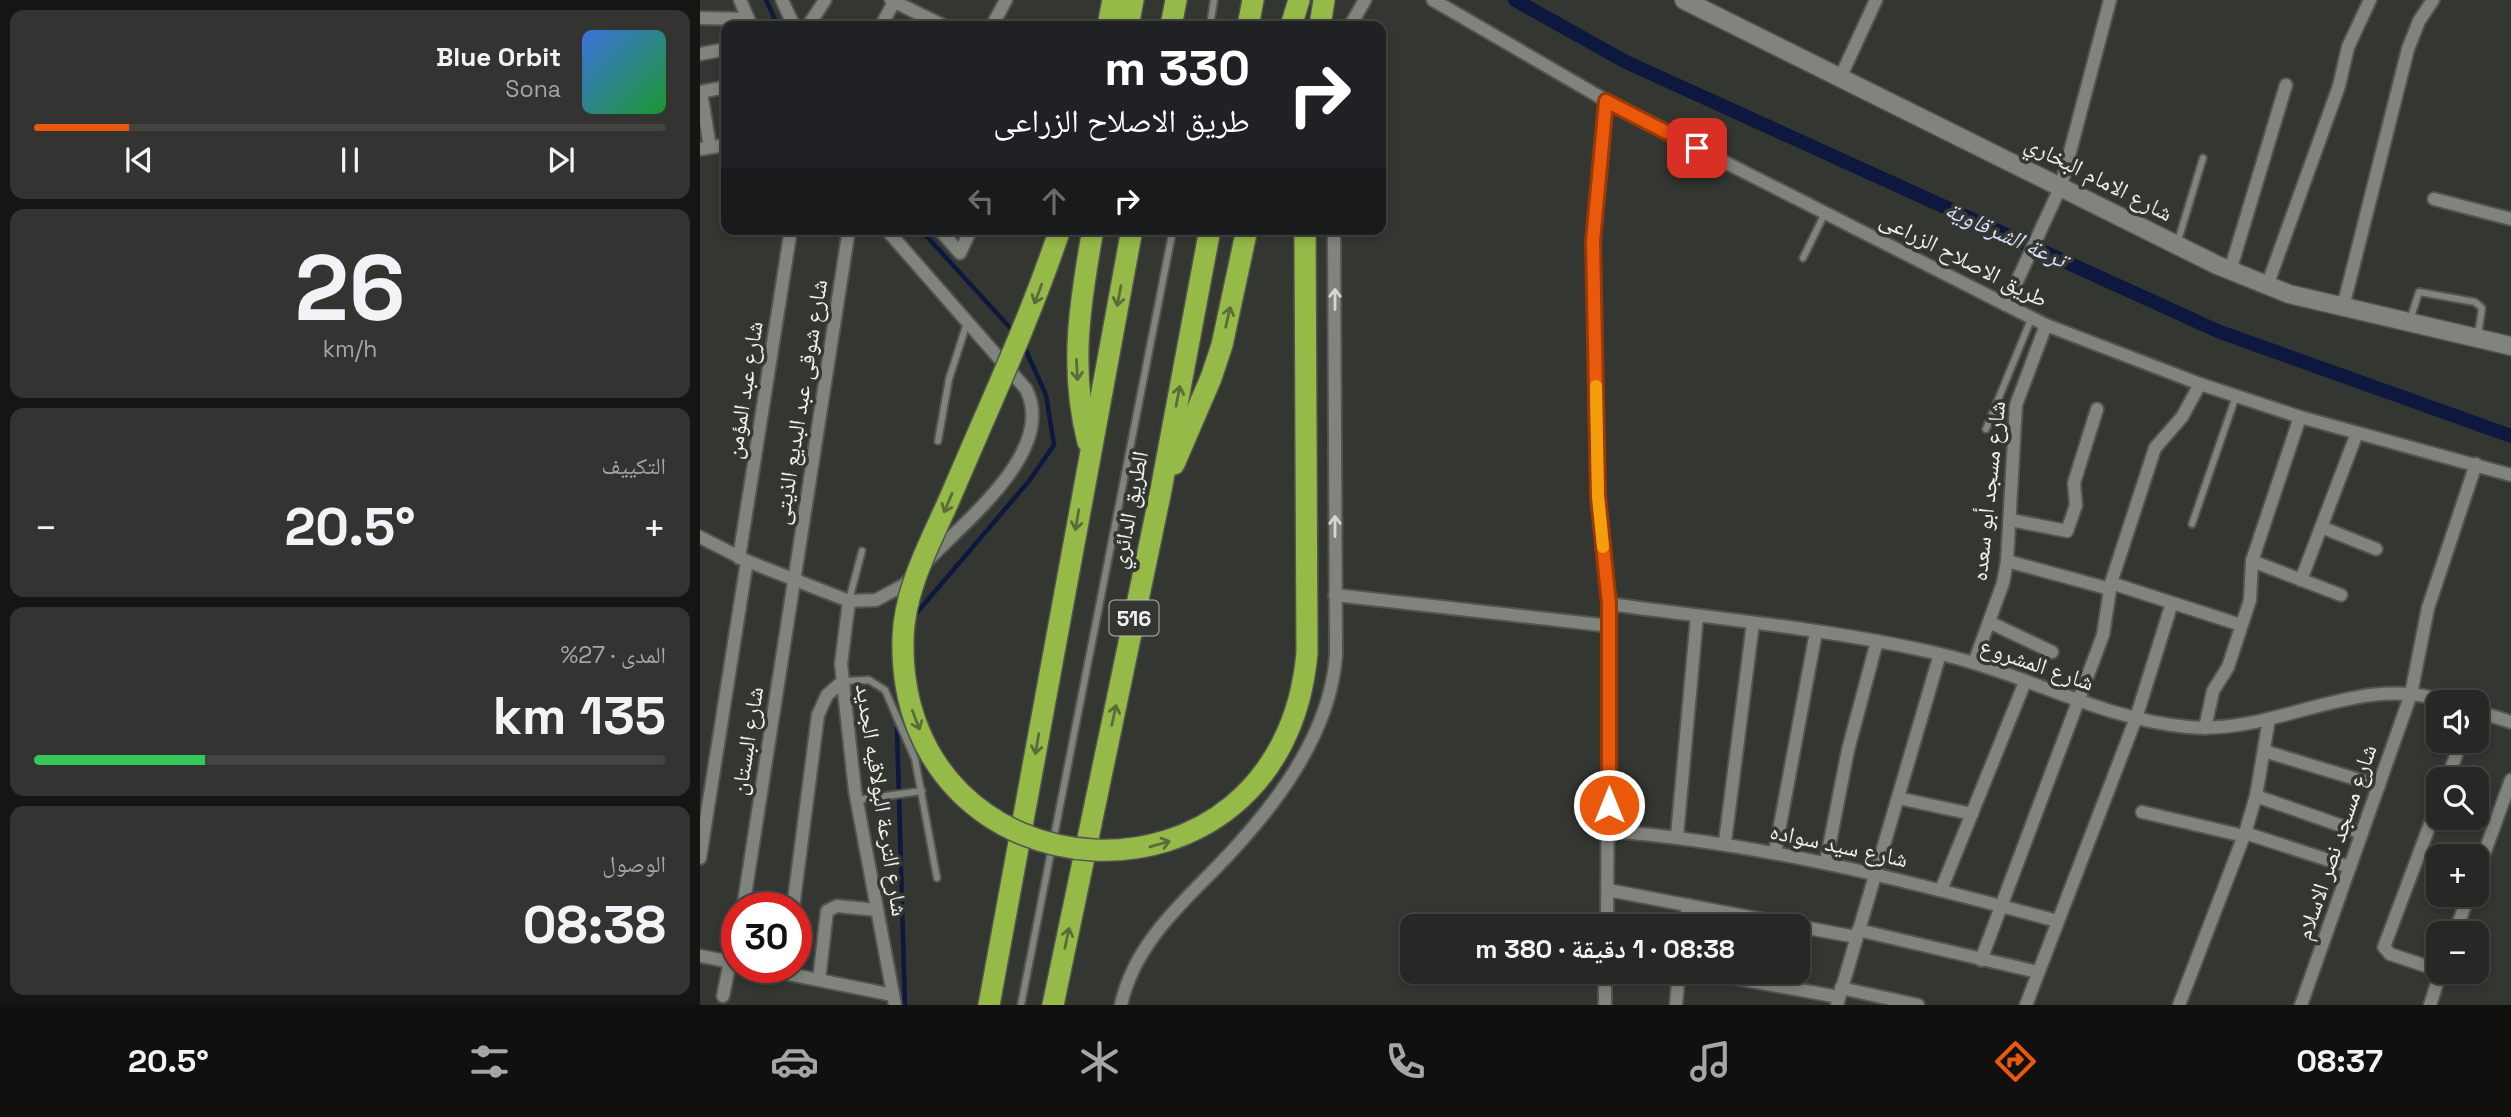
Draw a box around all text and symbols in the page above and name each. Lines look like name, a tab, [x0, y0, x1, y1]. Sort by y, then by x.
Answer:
text: 330 m	[1104, 37, 1250, 99]
text: Blue Orbit	[436, 40, 561, 74]
icon: right	[1274, 49, 1365, 140]
text: Sona	[505, 74, 561, 104]
text: طريق الاصلاح الزراعى	[993, 101, 1250, 141]
pin	[1667, 118, 1727, 178]
street label: شارع الامام البخاري	[2018, 128, 2178, 232]
icon: arrive	[1678, 129, 1716, 167]
icon: previous	[120, 141, 158, 179]
icon: pause	[331, 141, 369, 179]
icon: next	[542, 141, 580, 179]
icon: left	[962, 182, 1000, 220]
icon: ahead	[1035, 182, 1073, 220]
icon: right	[1108, 182, 1146, 220]
water label: ترعة الشرقاوية	[1940, 193, 2076, 277]
street label: طريق الاصلاح الزراعى	[1875, 204, 2053, 314]
text: 26	[295, 230, 405, 347]
street label: شارع شوقى عبد البديع الذيتى	[766, 277, 834, 527]
one-way arrow	[1030, 282, 1043, 304]
one-way arrow	[1112, 284, 1125, 307]
one-way arrow	[1328, 288, 1341, 311]
one-way arrow	[1222, 306, 1235, 329]
street label: شارع عبد المؤمن	[718, 319, 770, 461]
text: km/h	[323, 334, 377, 364]
one-way arrow	[1070, 358, 1083, 381]
one-way arrow	[1172, 385, 1185, 408]
street label: شارع مسجد أبو سعده	[1964, 399, 2012, 583]
street label: الطريق الدائري	[1103, 449, 1159, 572]
text: التكييف	[601, 451, 666, 481]
one-way arrow	[941, 492, 954, 513]
text: 20.5°	[284, 494, 416, 560]
text: −	[34, 504, 58, 552]
text: +	[642, 504, 666, 552]
one-way arrow	[1070, 508, 1083, 531]
one-way arrow	[1328, 515, 1342, 538]
road number: 516	[1110, 600, 1158, 636]
street label: شارع المشروع	[1976, 630, 2098, 698]
text: المدى · 27%	[560, 640, 666, 670]
street label: شارع الترعة البولاقيه الجديد	[849, 682, 915, 918]
text: 135 km	[493, 683, 666, 749]
street label: شارع البستان	[724, 685, 770, 797]
map controls	[2426, 690, 2489, 984]
button: sound	[2426, 690, 2489, 753]
one-way arrow	[1107, 704, 1121, 727]
one-way arrow	[911, 709, 924, 731]
one-way arrow	[1029, 732, 1043, 755]
street label: شارع مسجد نصر الاسلام	[2288, 740, 2384, 944]
button: search	[2426, 767, 2489, 830]
position arrow	[1572, 768, 1646, 842]
street label: شارع سيد سواده	[1767, 816, 1911, 874]
one-way arrow	[1149, 836, 1171, 849]
button: +	[2426, 844, 2489, 907]
text: الوصول	[602, 849, 666, 879]
text: 08:38	[523, 892, 666, 958]
speed limit sign: 30	[721, 892, 812, 983]
button: −	[2426, 921, 2489, 984]
one-way arrow	[1061, 927, 1075, 950]
text: 08:38 · 1 دقيقة · 380 m	[1475, 932, 1735, 966]
icon: filters	[465, 1037, 514, 1086]
icon: car	[770, 1037, 819, 1086]
icon: climate	[1075, 1037, 1124, 1086]
icon: phone	[1381, 1037, 1430, 1086]
icon: music	[1686, 1037, 1735, 1086]
icon: directions	[1991, 1037, 2040, 1086]
text: 20.5°	[128, 1041, 209, 1081]
text: 08:37	[2296, 1041, 2383, 1081]

